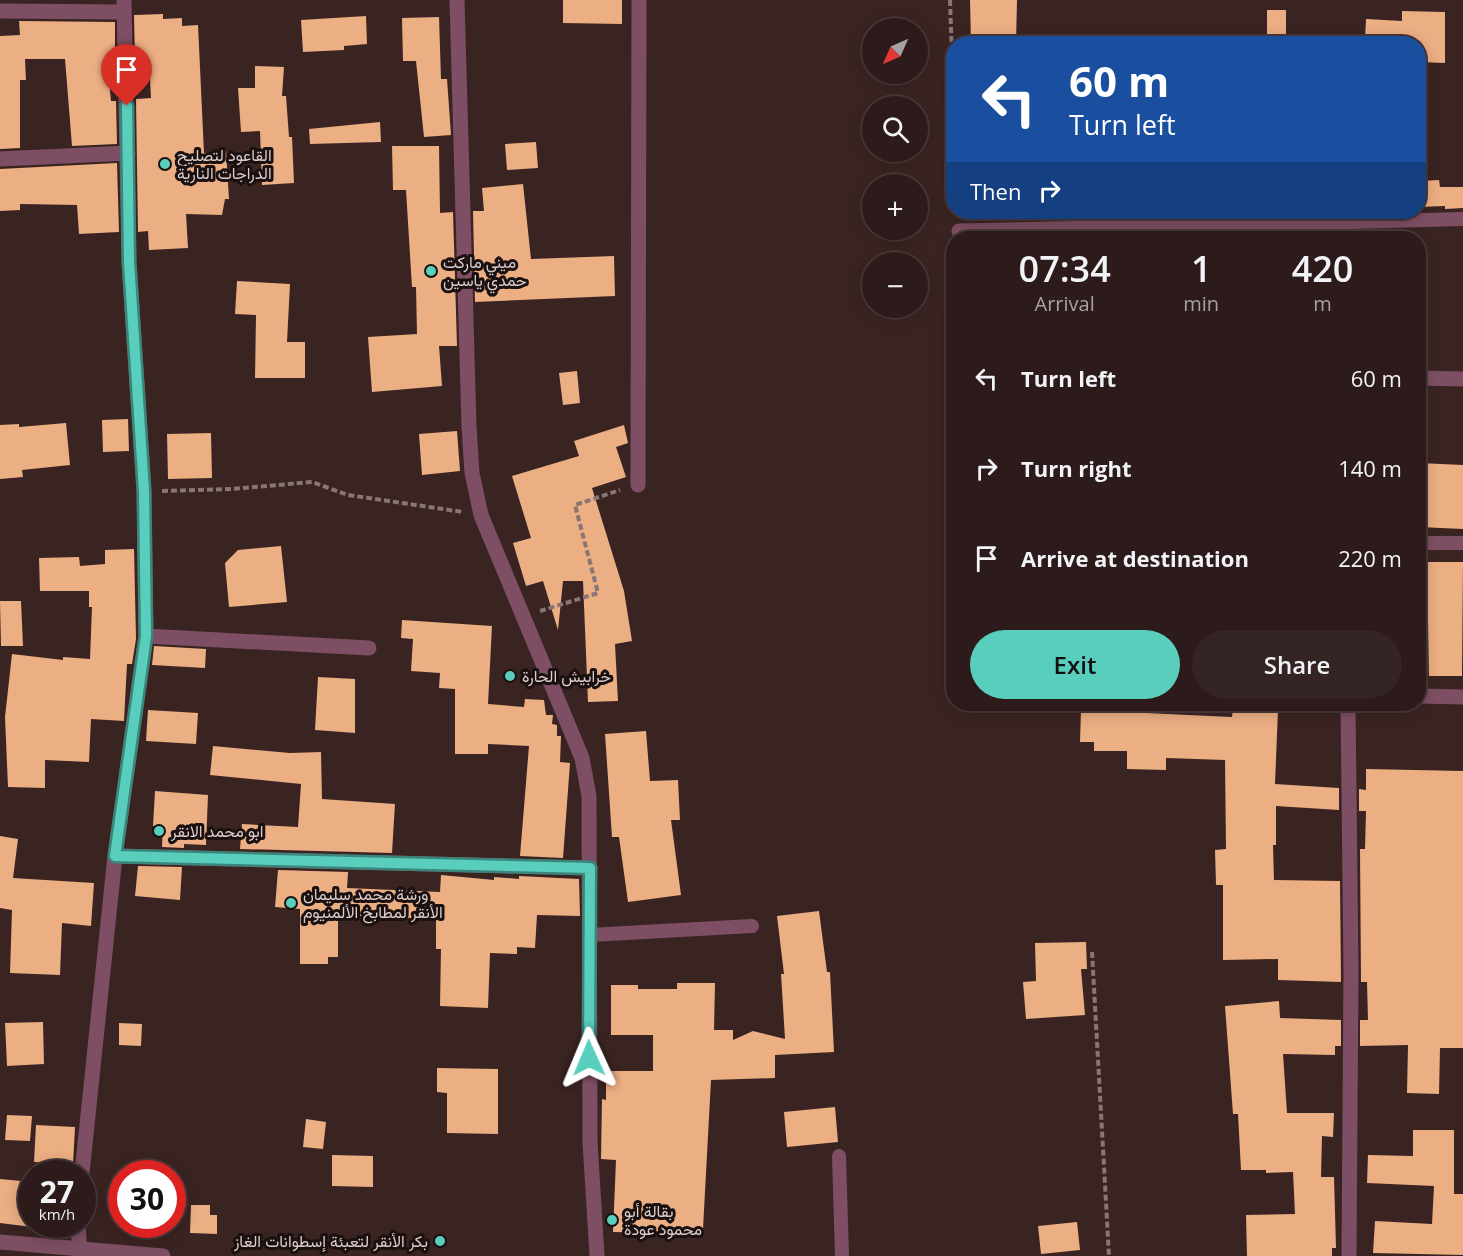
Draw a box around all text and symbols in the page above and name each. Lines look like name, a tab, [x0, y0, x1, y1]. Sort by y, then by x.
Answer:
north arrow	[862, 18, 928, 84]
map controls	[862, 18, 928, 318]
pin	[101, 44, 152, 106]
text: 60 m	[1069, 52, 1169, 109]
icon: arrive	[110, 53, 143, 86]
icon: left	[970, 60, 1048, 138]
button: search	[862, 96, 928, 162]
text: Turn left	[1069, 106, 1176, 143]
place label: القاعود لتصليح الدراجات النارية	[177, 144, 272, 184]
marker: القاعود لتصليح الدراجات النارية	[158, 157, 172, 171]
button: +	[862, 174, 928, 240]
icon: right	[1033, 174, 1066, 207]
text: Then	[970, 176, 1021, 206]
text: 07:34	[1019, 244, 1111, 293]
text: 1	[1191, 244, 1212, 293]
text: 420	[1292, 244, 1353, 293]
place label: ميني ماركت حمدي ياسين	[443, 251, 527, 294]
button: −	[862, 252, 928, 318]
marker: ميني ماركت حمدي ياسين	[424, 264, 438, 278]
text: Arrival	[1035, 290, 1095, 317]
text: min	[1183, 290, 1219, 317]
text: m	[1313, 290, 1332, 317]
icon: left	[970, 362, 1003, 395]
text: Turn left	[1021, 363, 1116, 393]
text: 60 m	[1351, 363, 1402, 393]
icon: right	[970, 452, 1003, 485]
text: Turn right	[1021, 453, 1132, 483]
text: 140 m	[1338, 453, 1402, 483]
icon: arrive	[970, 542, 1003, 575]
text: Arrive at destination	[1021, 543, 1249, 573]
text: 220 m	[1338, 543, 1402, 573]
button: Exit	[970, 630, 1180, 699]
button: Share	[1192, 630, 1402, 699]
place label: خرابيش الحارة	[522, 665, 611, 687]
marker: خرابيش الحارة	[503, 669, 517, 683]
place label: ابو محمد الانقر	[170, 820, 263, 842]
marker: ابو محمد الانقر	[152, 824, 166, 838]
place label: ورشة محمد سليمان الأنقر لمطابخ الألمنيوم	[303, 883, 443, 924]
marker: ورشة محمد سليمان الأنقر لمطابخ الألمنيوم	[284, 896, 298, 910]
position arrow	[557, 1026, 621, 1090]
speed limit sign: 30	[108, 1160, 186, 1238]
text: 27	[40, 1171, 74, 1212]
place label: بقالة أبو محمود عودة	[624, 1200, 702, 1240]
text: km/h	[39, 1204, 75, 1224]
marker: بقالة أبو محمود عودة	[605, 1213, 619, 1227]
place label: بكر الأنقر لتعبئة إسطوانات الغاز	[233, 1230, 428, 1252]
marker: بكر الأنقر لتعبئة إسطوانات الغاز	[433, 1234, 447, 1248]

